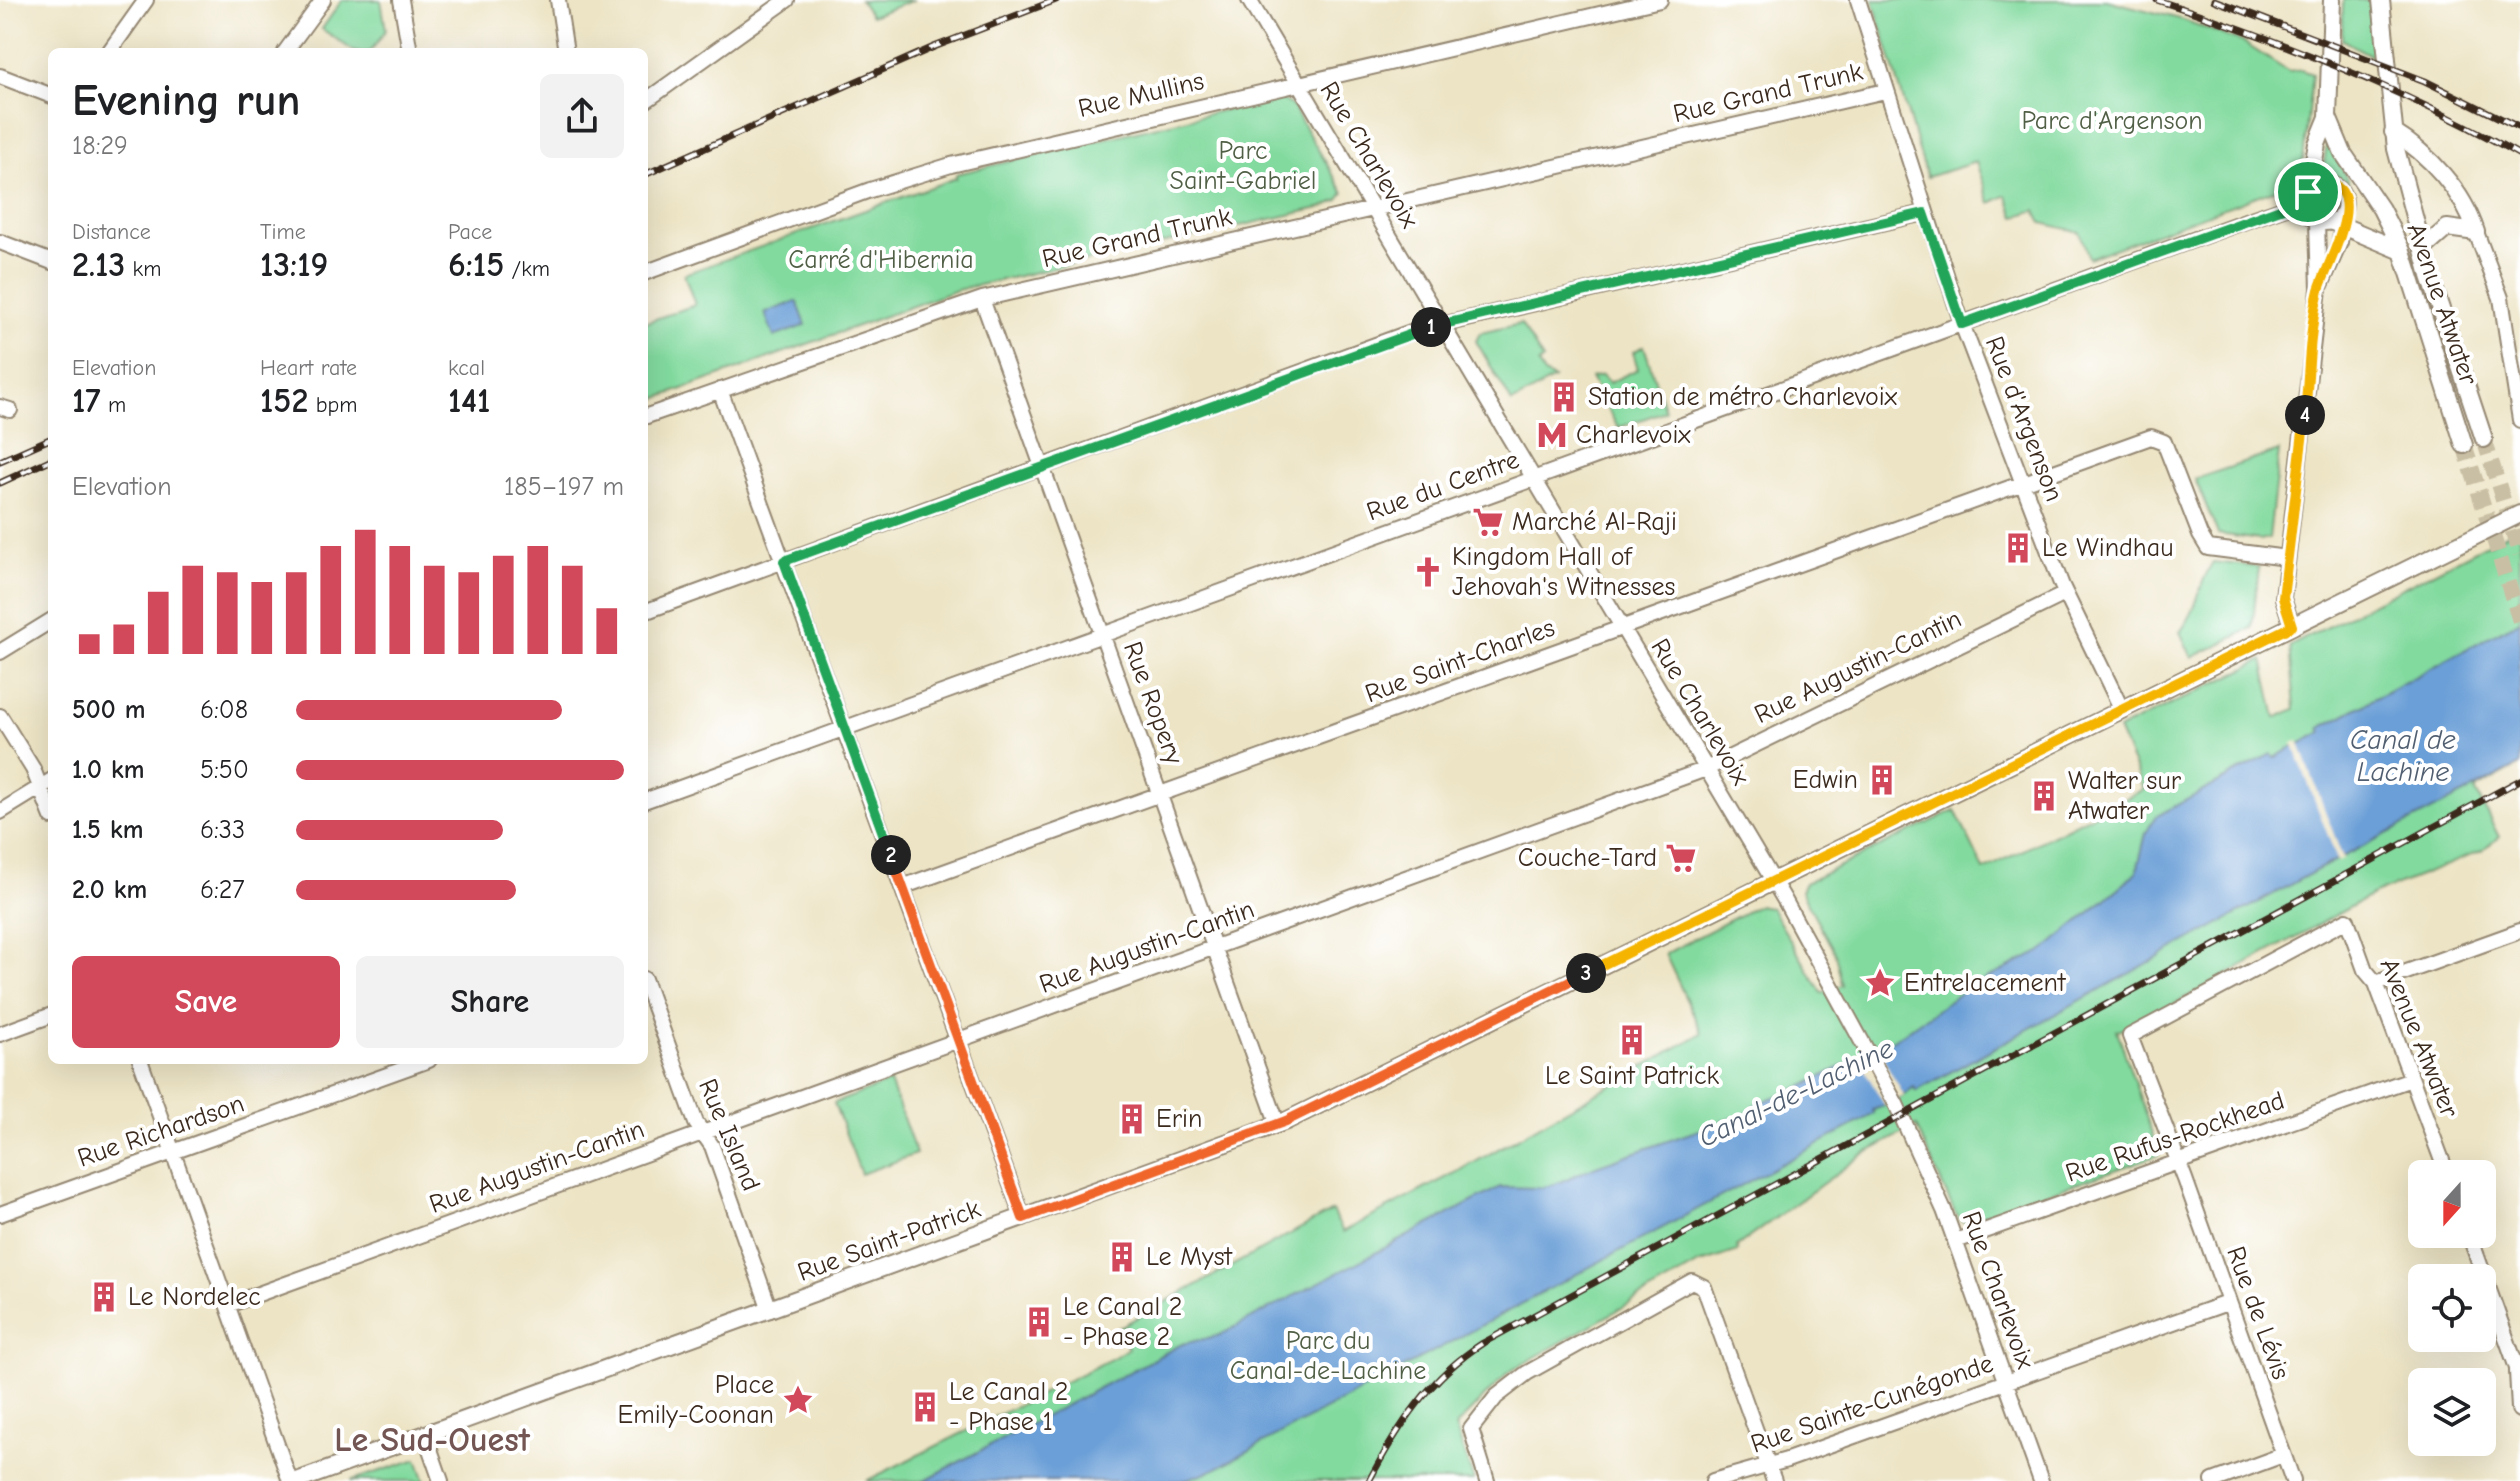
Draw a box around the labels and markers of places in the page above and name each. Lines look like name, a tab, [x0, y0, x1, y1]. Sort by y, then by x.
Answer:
pin	[2274, 158, 2342, 226]
pin: 1	[1411, 307, 1451, 347]
building icon: Station de métro Charlevoix	[1547, 380, 1581, 414]
place label: Station de métro Charlevoix	[1588, 382, 1898, 412]
pin: 4	[2285, 395, 2325, 435]
metro station icon: Charlevoix	[1535, 418, 1569, 452]
place label: Charlevoix	[1576, 420, 1691, 450]
supermarket icon: Marché Al-Raji	[1471, 505, 1505, 539]
place label: Marché Al-Raji	[1512, 507, 1677, 537]
building icon: Le Windhau	[2001, 531, 2035, 565]
place label: Le Windhau	[2042, 533, 2174, 563]
place label: Kingdom Hall of Jehovah's Witnesses	[1452, 542, 1675, 602]
church icon: Kingdom Hall of Jehovah's Witnesses	[1411, 555, 1445, 589]
building icon: Edwin	[1865, 763, 1899, 797]
place label: Edwin	[1793, 765, 1858, 795]
place label: Walter sur Atwater	[2068, 766, 2182, 826]
building icon: Walter sur Atwater	[2027, 779, 2061, 813]
pin: 2	[871, 835, 911, 875]
supermarket icon: Couche-Tard	[1664, 841, 1698, 875]
place label: Couche-Tard	[1518, 843, 1657, 873]
pin: 3	[1566, 953, 1606, 993]
place icon: Entrelacement	[1863, 966, 1897, 1000]
place label: Entrelacement	[1904, 968, 2067, 998]
building icon: Le Saint Patrick	[1615, 1023, 1649, 1057]
place label: Le Saint Patrick	[1545, 1061, 1719, 1091]
building icon: Erin	[1115, 1102, 1149, 1136]
place label: Erin	[1156, 1104, 1202, 1134]
building icon: Le Myst	[1105, 1240, 1139, 1274]
place label: Le Myst	[1146, 1242, 1233, 1272]
building icon: Le Nordelec	[87, 1280, 121, 1314]
place label: Le Nordelec	[128, 1282, 261, 1312]
place label: Le Canal 2 - Phase 2	[1063, 1292, 1182, 1352]
building icon: Le Canal 2 - Phase 2	[1022, 1305, 1056, 1339]
place label: Place Emily-Coonan	[618, 1370, 774, 1430]
place label: Le Canal 2 - Phase 1	[949, 1377, 1068, 1437]
place icon: Place Emily-Coonan	[781, 1383, 815, 1417]
building icon: Le Canal 2 - Phase 1	[908, 1390, 942, 1424]

